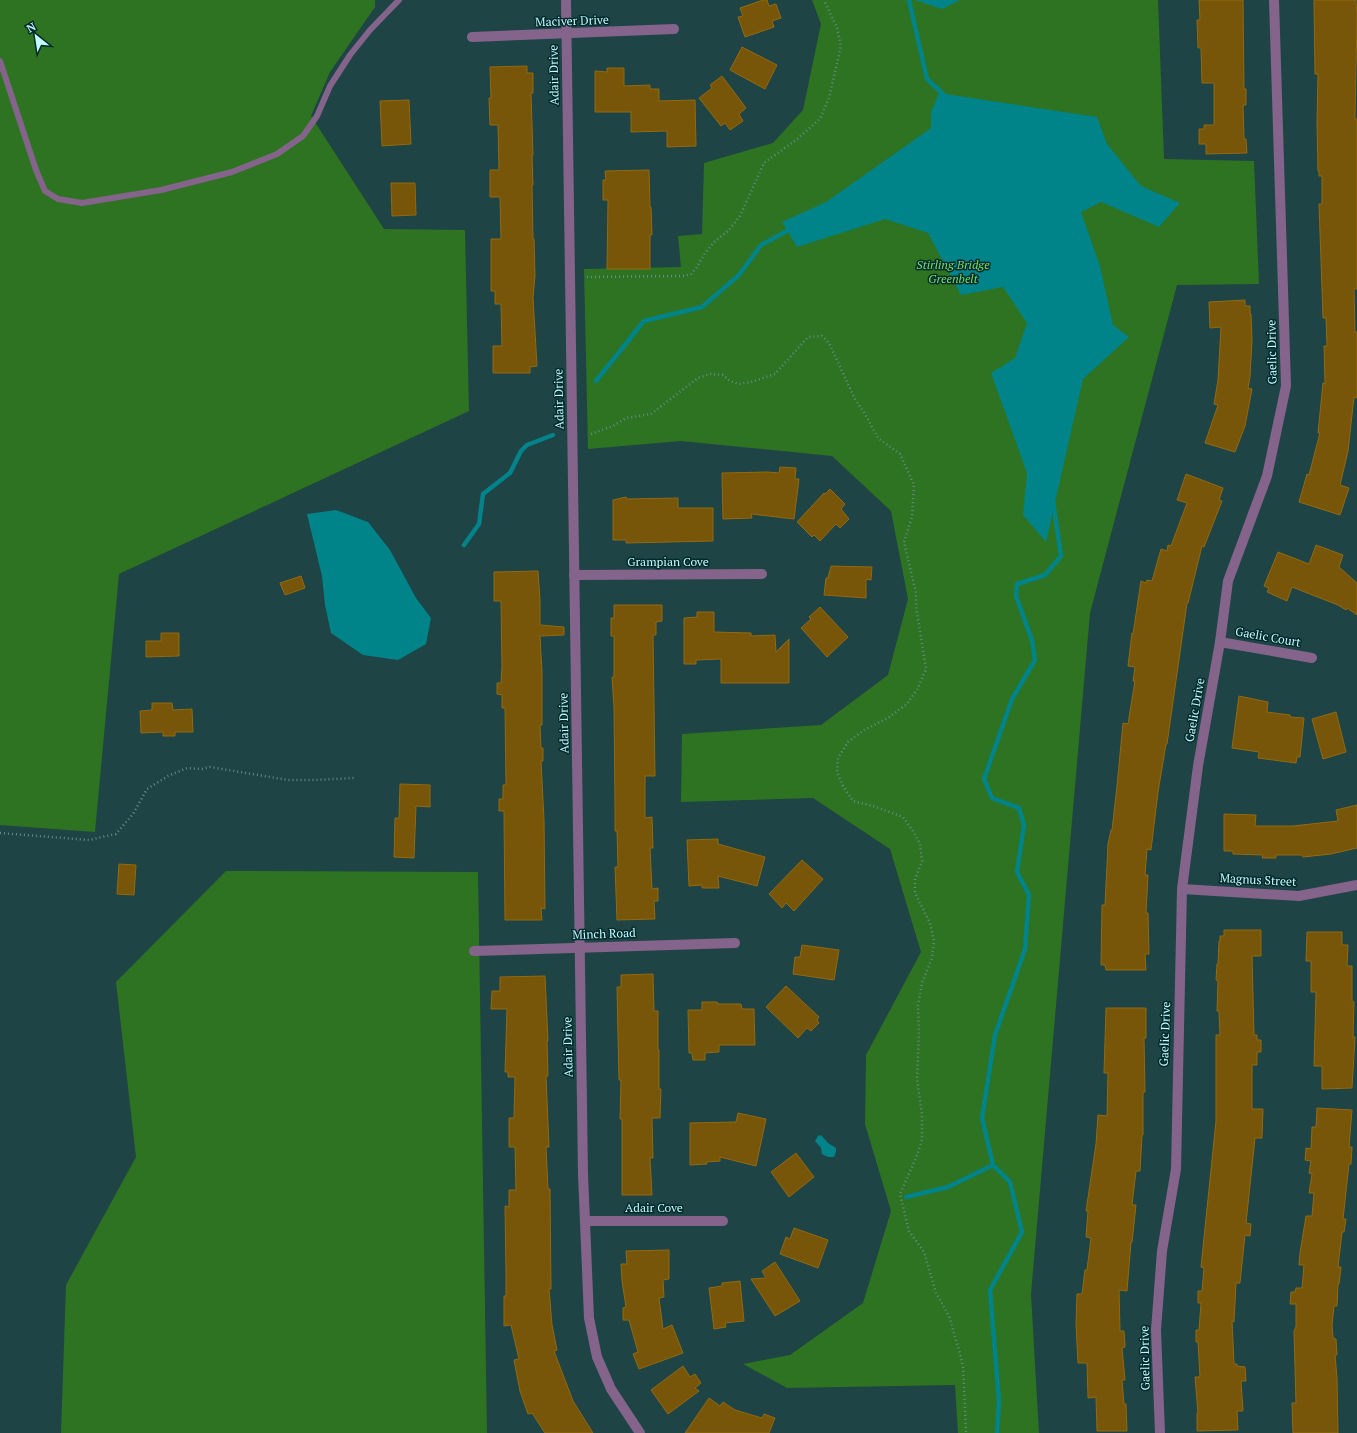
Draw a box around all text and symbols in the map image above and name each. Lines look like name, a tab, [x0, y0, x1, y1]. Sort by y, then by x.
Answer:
street label: Maciver Drive	[535, 12, 609, 29]
north arrow	[16, 16, 56, 56]
text: N	[24, 19, 39, 35]
street label: Adair Drive	[545, 45, 562, 105]
park label: Stirling Bridge Greenbelt	[916, 257, 990, 286]
street label: Gaelic Drive	[1263, 320, 1280, 384]
street label: Adair Drive	[550, 369, 567, 429]
street label: Grampian Cove	[627, 554, 709, 569]
street label: Gaelic Court	[1234, 623, 1302, 650]
street label: Gaelic Drive	[1182, 677, 1208, 743]
street label: Adair Drive	[555, 693, 572, 753]
street label: Magnus Street	[1219, 870, 1297, 889]
street label: Minch Road	[572, 925, 636, 942]
street label: Gaelic Drive	[1156, 1001, 1173, 1067]
street label: Adair Drive	[559, 1017, 576, 1077]
street label: Adair Cove	[625, 1200, 683, 1215]
street label: Gaelic Drive	[1136, 1326, 1153, 1390]

